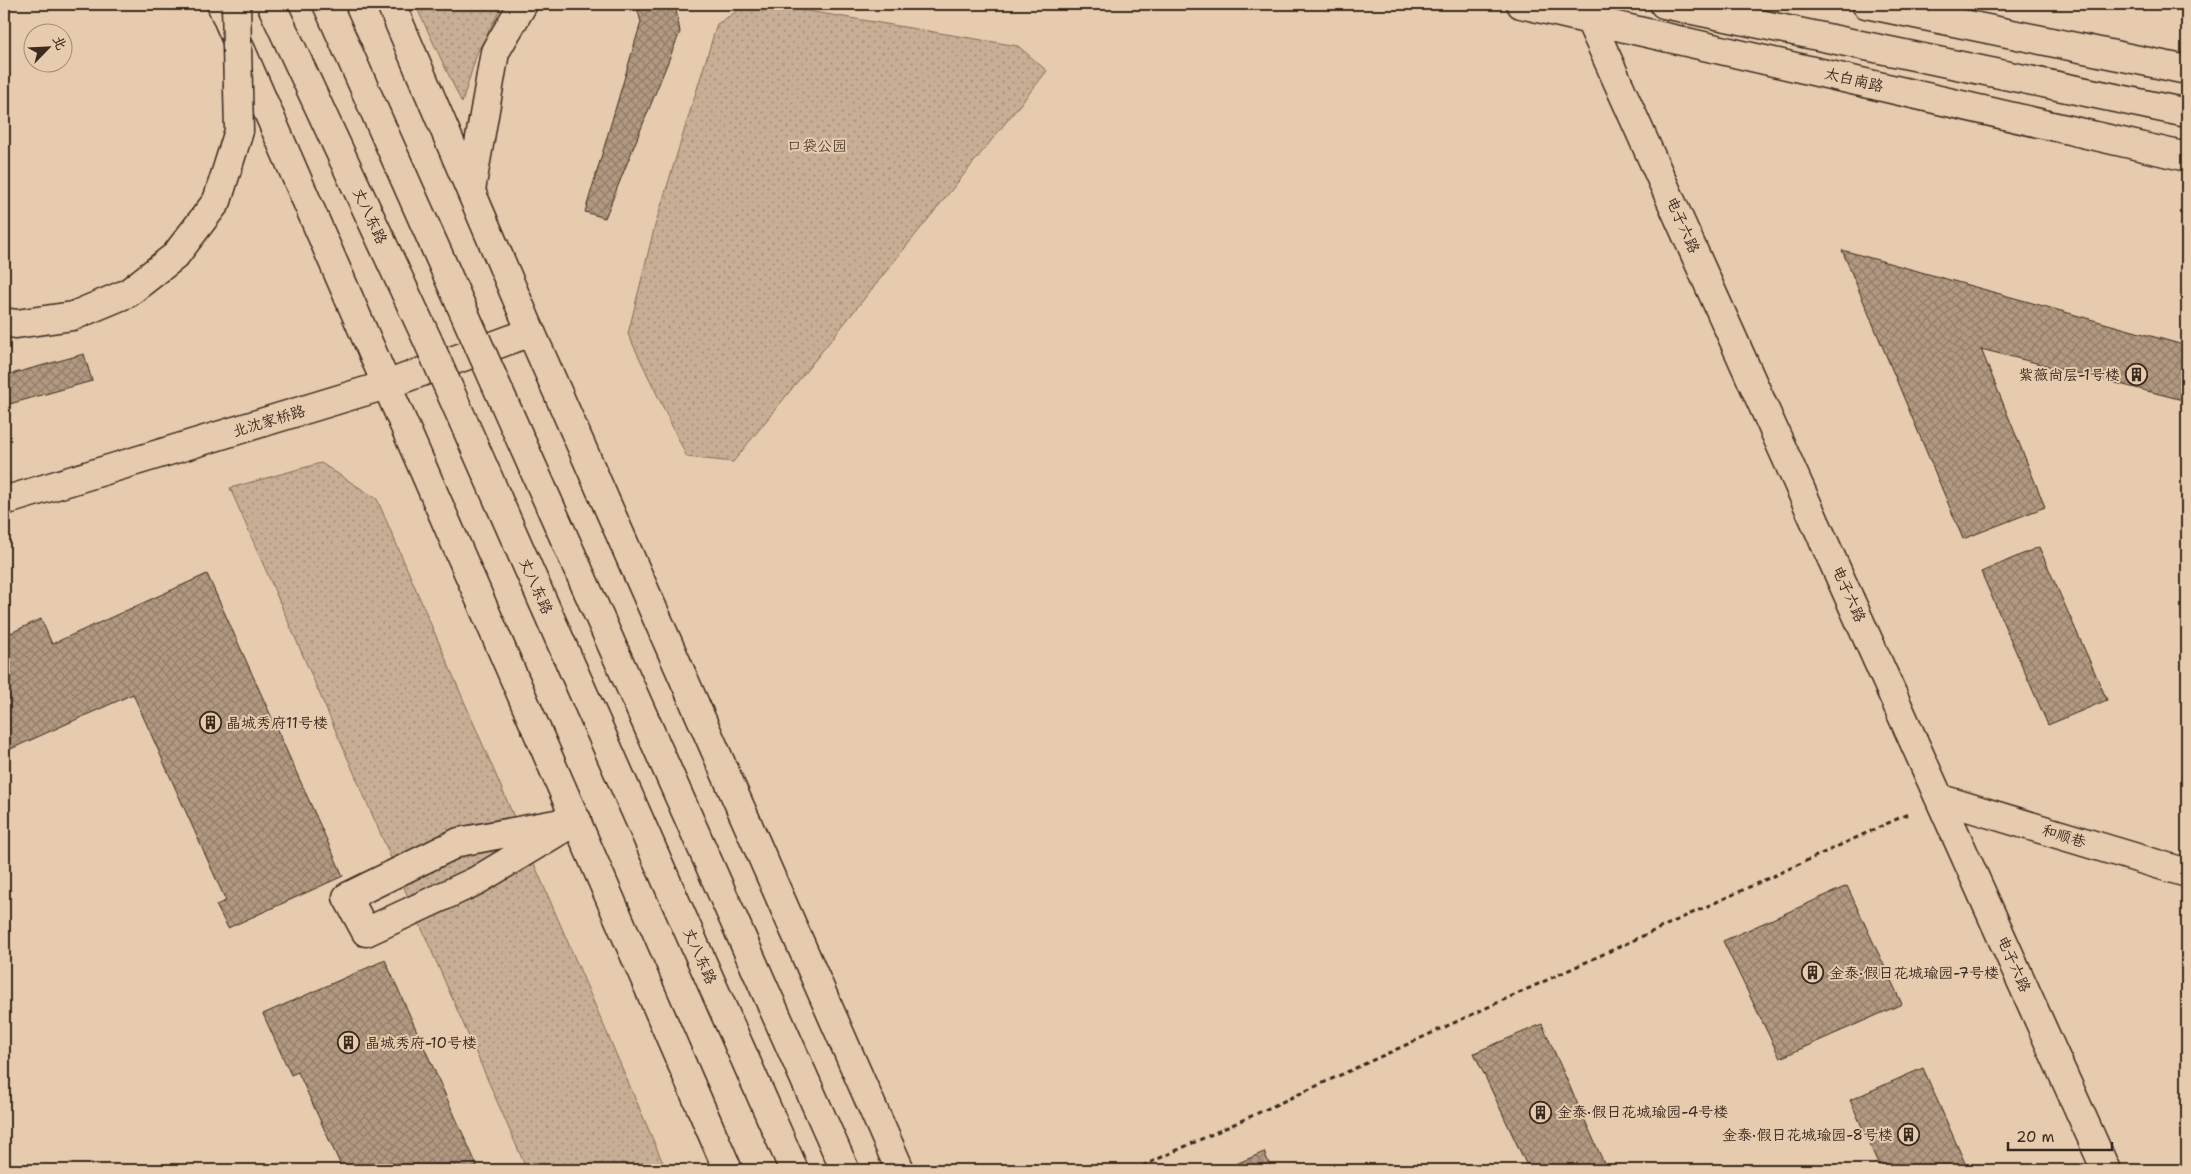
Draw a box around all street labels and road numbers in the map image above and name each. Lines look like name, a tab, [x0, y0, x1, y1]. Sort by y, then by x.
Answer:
street label: 太白南路	[1823, 64, 1885, 96]
street label: 丈八东路	[348, 185, 392, 247]
street label: 电子六路	[1662, 194, 1704, 256]
street label: 北沈家桥路	[230, 400, 308, 442]
street label: 丈八东路	[515, 555, 557, 617]
street label: 电子六路	[1828, 563, 1870, 625]
street label: 和顺巷	[2040, 820, 2088, 852]
street label: 丈八东路	[679, 925, 721, 987]
street label: 电子六路	[1993, 933, 2035, 995]

